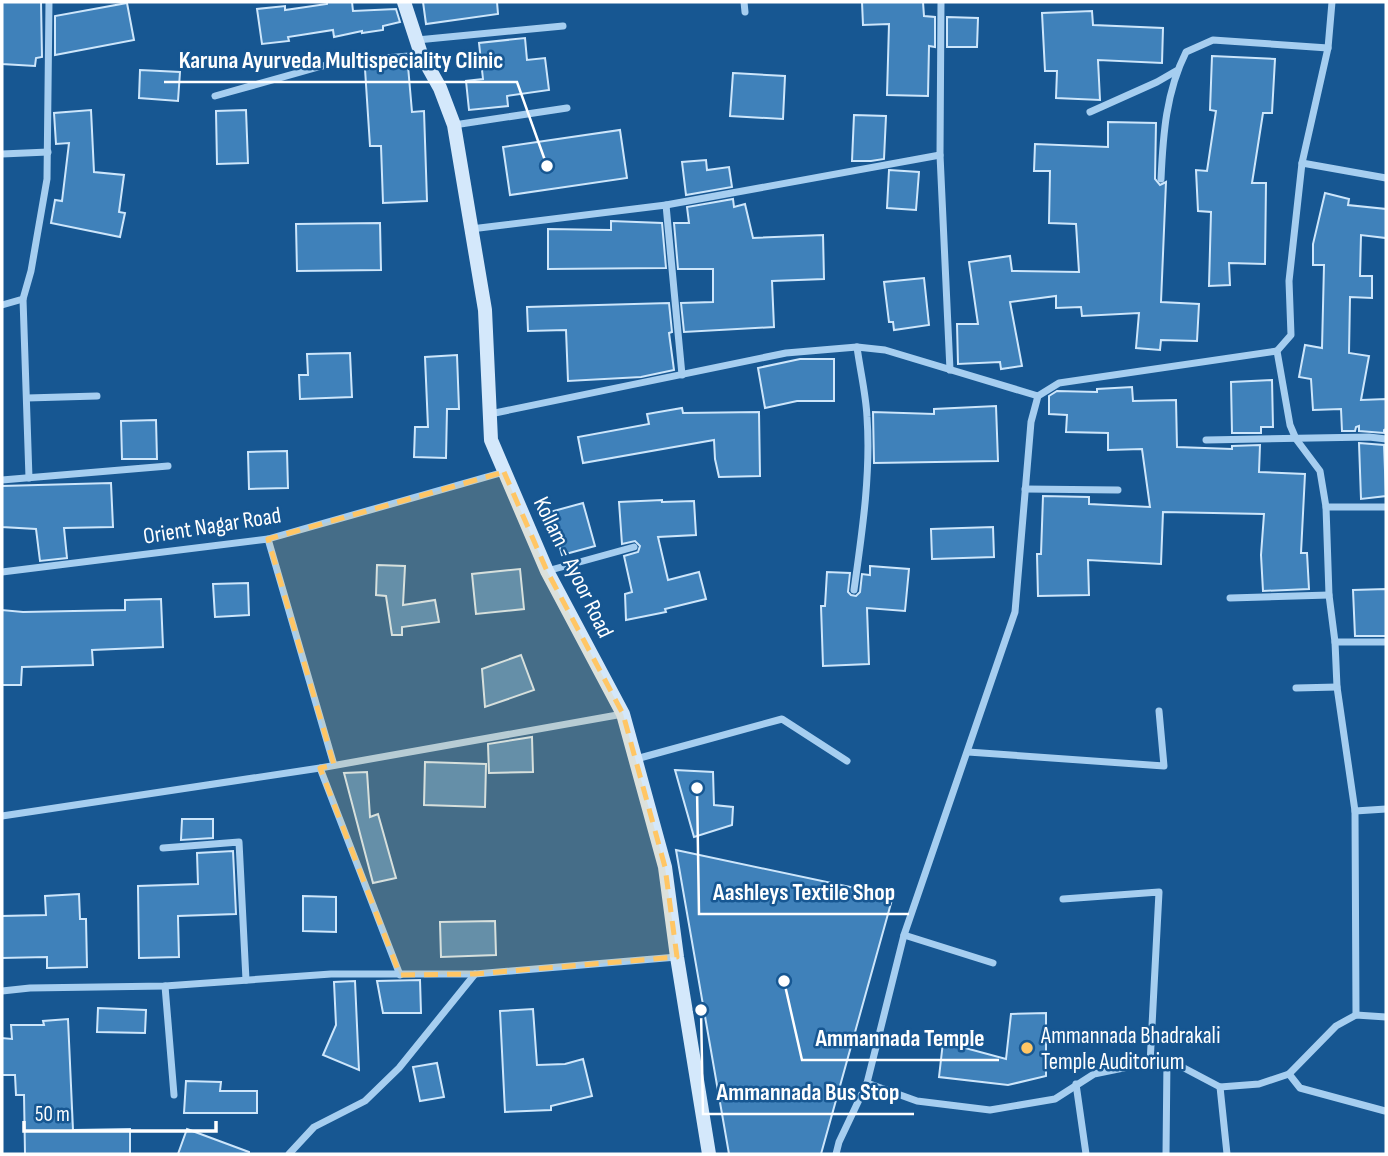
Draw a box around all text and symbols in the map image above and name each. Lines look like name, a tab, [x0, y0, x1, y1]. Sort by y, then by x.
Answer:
callout: Karuna Ayurveda Multispeciality Clinic	[164, 37, 517, 82]
text: Karuna Ayurveda Multispeciality Clinic	[179, 46, 503, 75]
street label: Kollam - Ayoor Road	[527, 492, 619, 643]
street label: Orient Nagar Road	[141, 501, 283, 551]
callout: Aashleys Textile Shop	[699, 869, 909, 914]
text: Aashleys Textile Shop	[712, 878, 895, 907]
callout: Ammannada Temple	[802, 1015, 999, 1060]
place label: Ammannada Bhadrakali Temple Auditorium	[1040, 1022, 1221, 1076]
text: Ammannada Temple	[814, 1024, 985, 1053]
marker: Ammannada Bhadrakali Temple Auditorium	[1019, 1040, 1035, 1056]
callout: Ammannada Bus Stop	[703, 1069, 914, 1114]
text: Ammannada Bus Stop	[716, 1078, 899, 1107]
scale bar	[24, 1090, 217, 1134]
text: 50 m	[35, 1102, 70, 1127]

